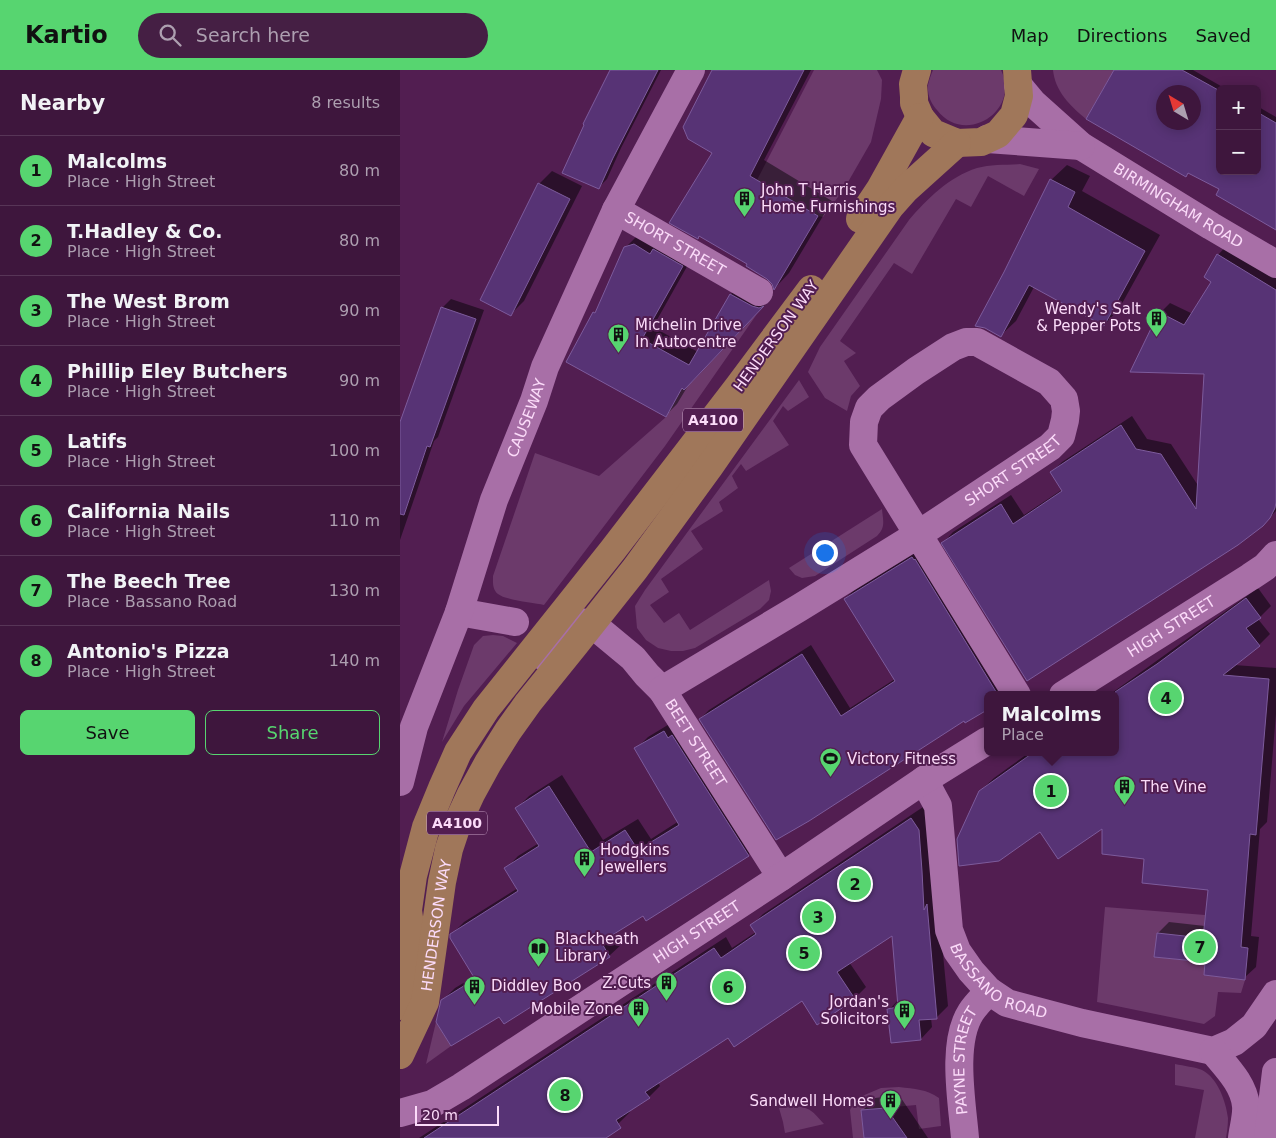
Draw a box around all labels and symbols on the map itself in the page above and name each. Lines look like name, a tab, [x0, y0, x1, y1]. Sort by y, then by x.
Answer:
north arrow	[1156, 85, 1201, 130]
street label: BIRMINGHAM ROAD	[1110, 159, 1246, 252]
place label: John T Harris Home Furnishings	[760, 181, 895, 216]
building icon: John T Harris Home Furnishings	[733, 187, 757, 218]
street label: SHORT STREET	[621, 208, 729, 280]
street label: HENDERSON WAY	[730, 276, 823, 395]
place label: Wendy's Salt & Pepper Pots	[1036, 300, 1141, 335]
building icon: Wendy's Salt & Pepper Pots	[1145, 306, 1169, 337]
place label: Michelin Drive In Autocentre	[635, 316, 742, 351]
building icon: Michelin Drive In Autocentre	[607, 322, 631, 353]
street label: CAUSEWAY	[503, 375, 550, 460]
road number: A4100	[683, 408, 743, 432]
street label: SHORT STREET	[961, 431, 1066, 510]
your location	[812, 540, 838, 566]
street label: HIGH STREET	[1124, 592, 1219, 661]
pin: 4	[1150, 679, 1182, 717]
street label: BEET STREET	[661, 696, 731, 791]
sports icon: Victory Fitness	[819, 747, 843, 778]
place label: Victory Fitness	[847, 750, 956, 768]
pin: 1	[1035, 772, 1067, 810]
building icon: The Vine	[1113, 775, 1137, 806]
place label: The Vine	[1140, 778, 1207, 796]
road number: A4100	[427, 811, 487, 834]
place label: Hodgkins Jewellers	[599, 841, 670, 876]
building icon: Hodgkins Jewellers	[572, 847, 596, 878]
street label: HENDERSON WAY	[418, 857, 456, 993]
pin: 2	[839, 865, 871, 903]
street label: HIGH STREET	[650, 897, 745, 967]
pin: 3	[802, 898, 834, 936]
pin: 7	[1184, 928, 1216, 966]
place label: Blackheath Library	[555, 930, 639, 965]
pin: 5	[788, 934, 820, 972]
library icon: Blackheath Library	[527, 936, 551, 967]
street label: BASSANO ROAD	[946, 941, 1049, 1022]
pin: 6	[712, 968, 744, 1006]
building icon: Z.Cuts	[655, 971, 679, 1002]
building icon: Diddley Boo	[463, 974, 487, 1005]
place label: Z.Cuts	[602, 974, 651, 992]
place label: Diddley Boo	[491, 977, 581, 995]
place label: Jordan's Solicitors	[821, 993, 889, 1028]
building icon: Mobile Zone	[627, 997, 651, 1028]
building icon: Jordan's Solicitors	[893, 999, 917, 1030]
place label: Mobile Zone	[531, 1000, 623, 1018]
street label: PAYNE STREET	[950, 1003, 981, 1116]
pin: 8	[549, 1076, 581, 1114]
building icon: Sandwell Homes	[878, 1089, 902, 1120]
place label: Sandwell Homes	[750, 1092, 874, 1110]
scale bar	[415, 1103, 499, 1126]

